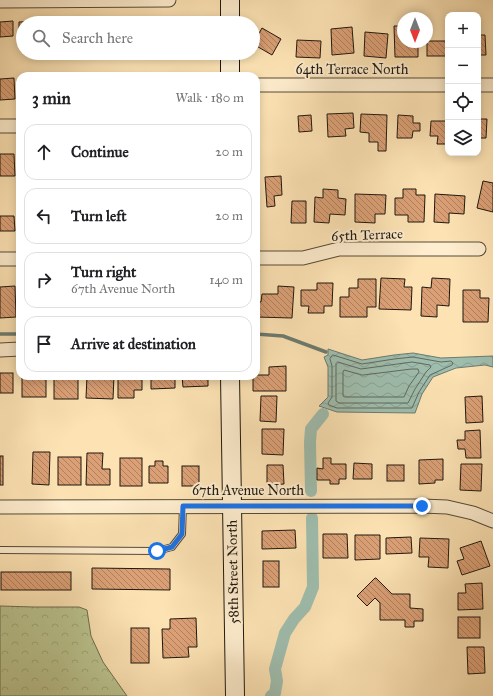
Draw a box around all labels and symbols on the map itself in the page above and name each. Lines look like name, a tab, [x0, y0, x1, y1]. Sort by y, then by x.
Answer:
north arrow	[397, 12, 433, 48]
street label: 64th Terrace North	[296, 61, 409, 78]
street label: 65th Terrace	[331, 225, 403, 245]
street label: 67th Avenue North	[192, 482, 304, 499]
route end	[413, 497, 431, 515]
street label: 58th Street North	[224, 520, 242, 624]
route start	[148, 542, 166, 560]

